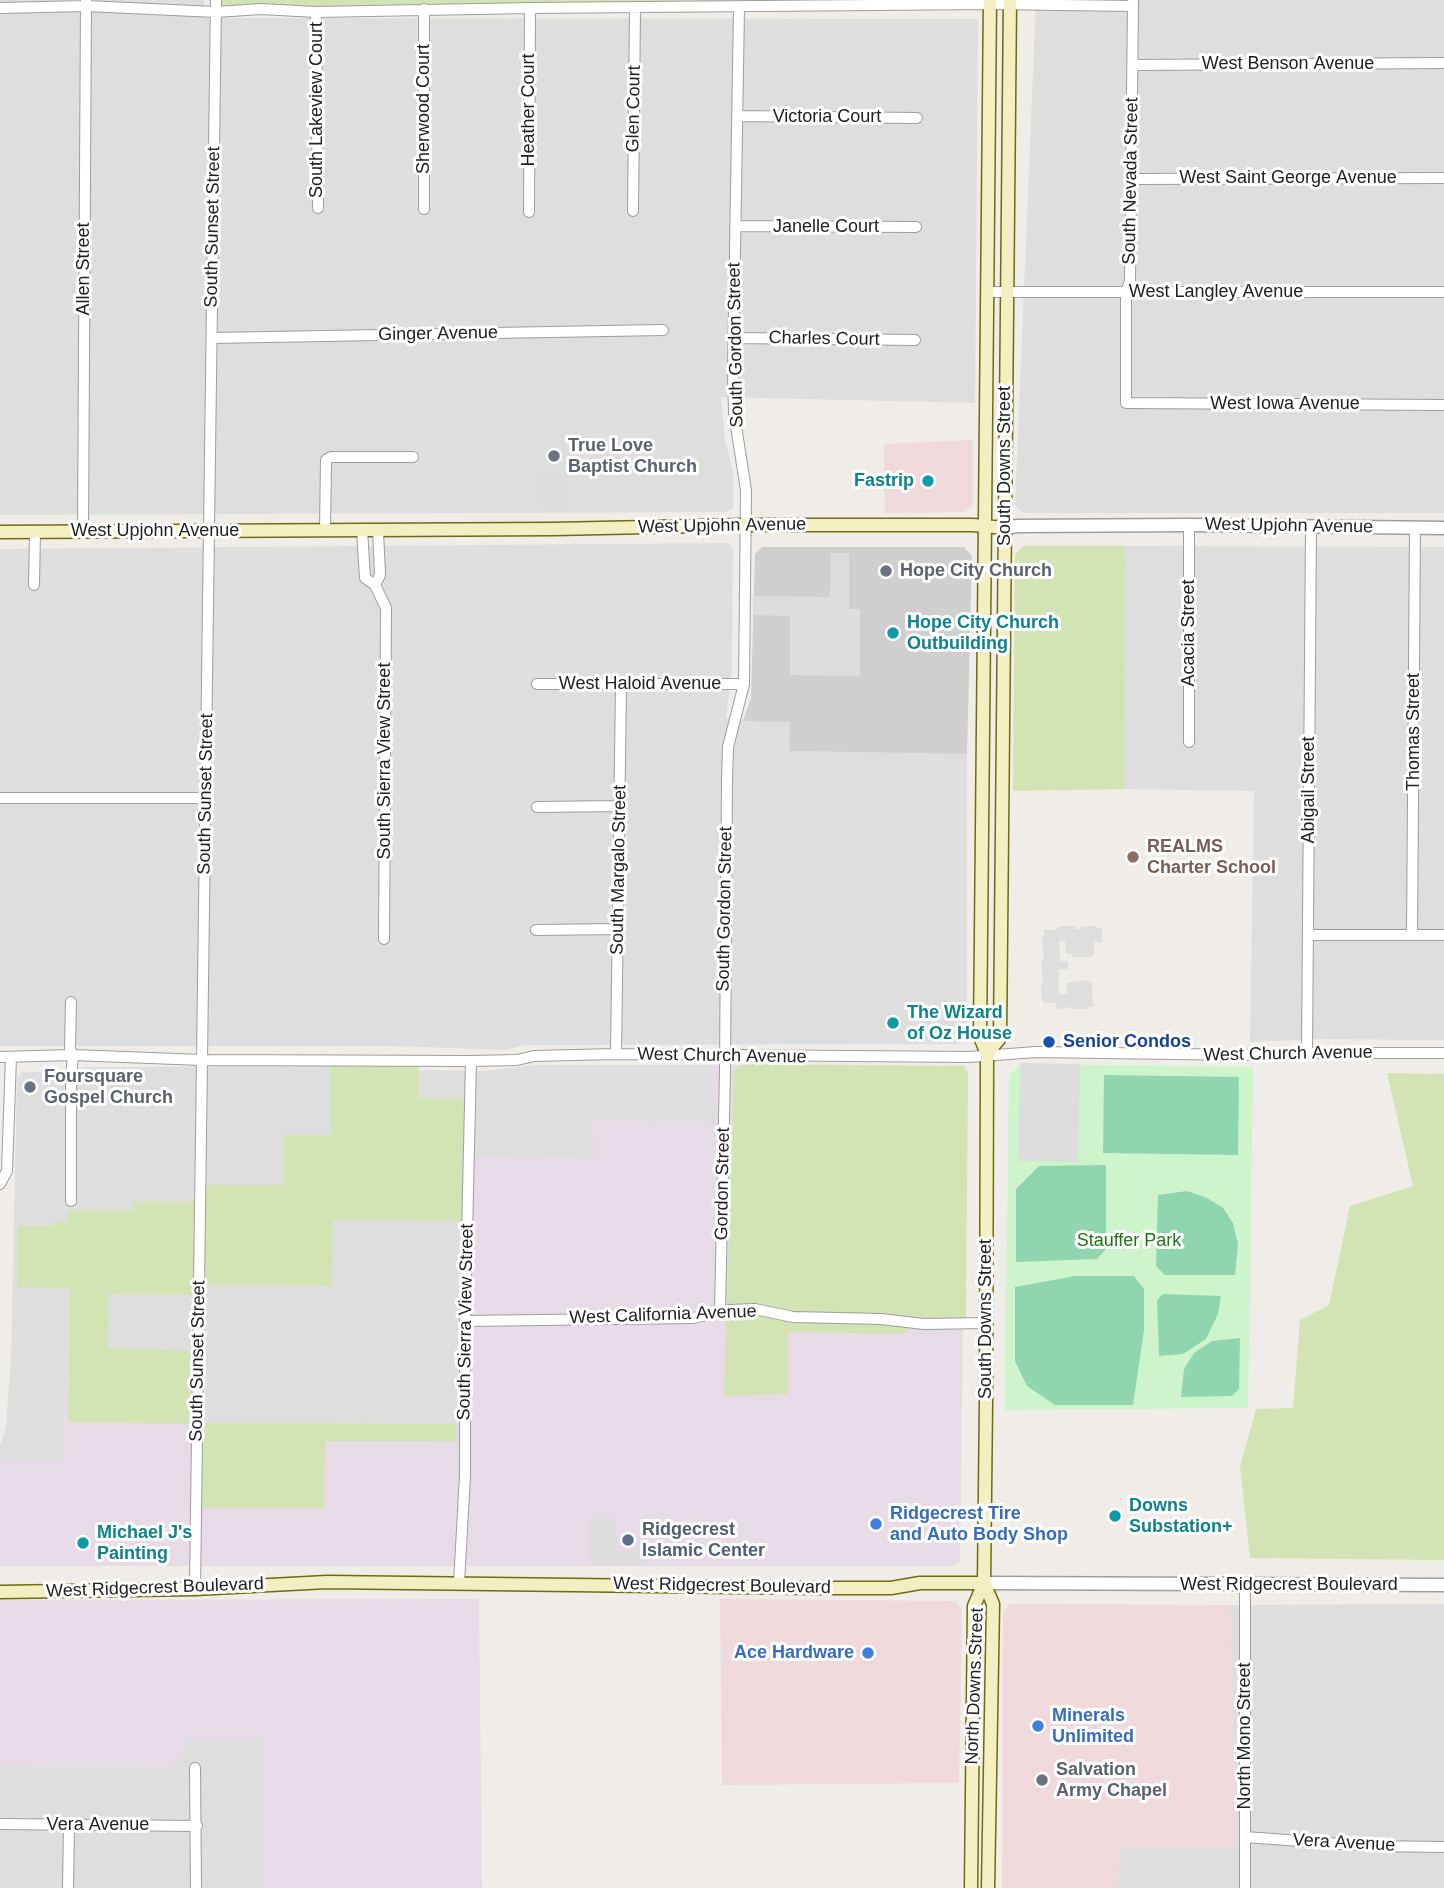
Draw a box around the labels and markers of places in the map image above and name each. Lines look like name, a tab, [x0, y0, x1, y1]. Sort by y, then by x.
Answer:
place label: True Love Baptist Church	[568, 435, 697, 478]
marker: True Love Baptist Church	[546, 448, 562, 464]
place label: Fastrip	[854, 470, 914, 492]
marker: Fastrip	[920, 473, 936, 489]
place label: Hope City Church	[900, 560, 1052, 582]
marker: Hope City Church	[878, 563, 894, 579]
place label: Hope City Church Outbuilding	[907, 612, 1059, 654]
marker: Hope City Church Outbuilding	[885, 625, 901, 641]
place label: REALMS Charter School	[1147, 836, 1276, 878]
marker: REALMS Charter School	[1125, 849, 1141, 865]
place label: The Wizard of Oz House	[907, 1002, 1012, 1044]
marker: The Wizard of Oz House	[885, 1015, 901, 1031]
place label: Senior Condos	[1063, 1031, 1191, 1053]
marker: Senior Condos	[1041, 1034, 1057, 1050]
place label: Foursquare Gospel Church	[44, 1066, 173, 1108]
marker: Foursquare Gospel Church	[22, 1079, 38, 1095]
place label: Downs Substation+	[1129, 1495, 1233, 1538]
place label: Ridgecrest Tire and Auto Body Shop	[890, 1503, 1068, 1546]
marker: Downs Substation+	[1107, 1508, 1123, 1524]
marker: Ridgecrest Tire and Auto Body Shop	[868, 1516, 884, 1532]
place label: Ridgecrest Islamic Center	[642, 1519, 765, 1562]
place label: Michael J's Painting	[97, 1522, 192, 1564]
marker: Ridgecrest Islamic Center	[620, 1532, 636, 1548]
marker: Michael J's Painting	[75, 1535, 91, 1551]
place label: Ace Hardware	[734, 1642, 854, 1664]
marker: Ace Hardware	[860, 1645, 876, 1661]
place label: Minerals Unlimited	[1052, 1705, 1134, 1748]
marker: Minerals Unlimited	[1030, 1718, 1046, 1734]
place label: Salvation Army Chapel	[1056, 1759, 1167, 1802]
marker: Salvation Army Chapel	[1034, 1772, 1050, 1788]

